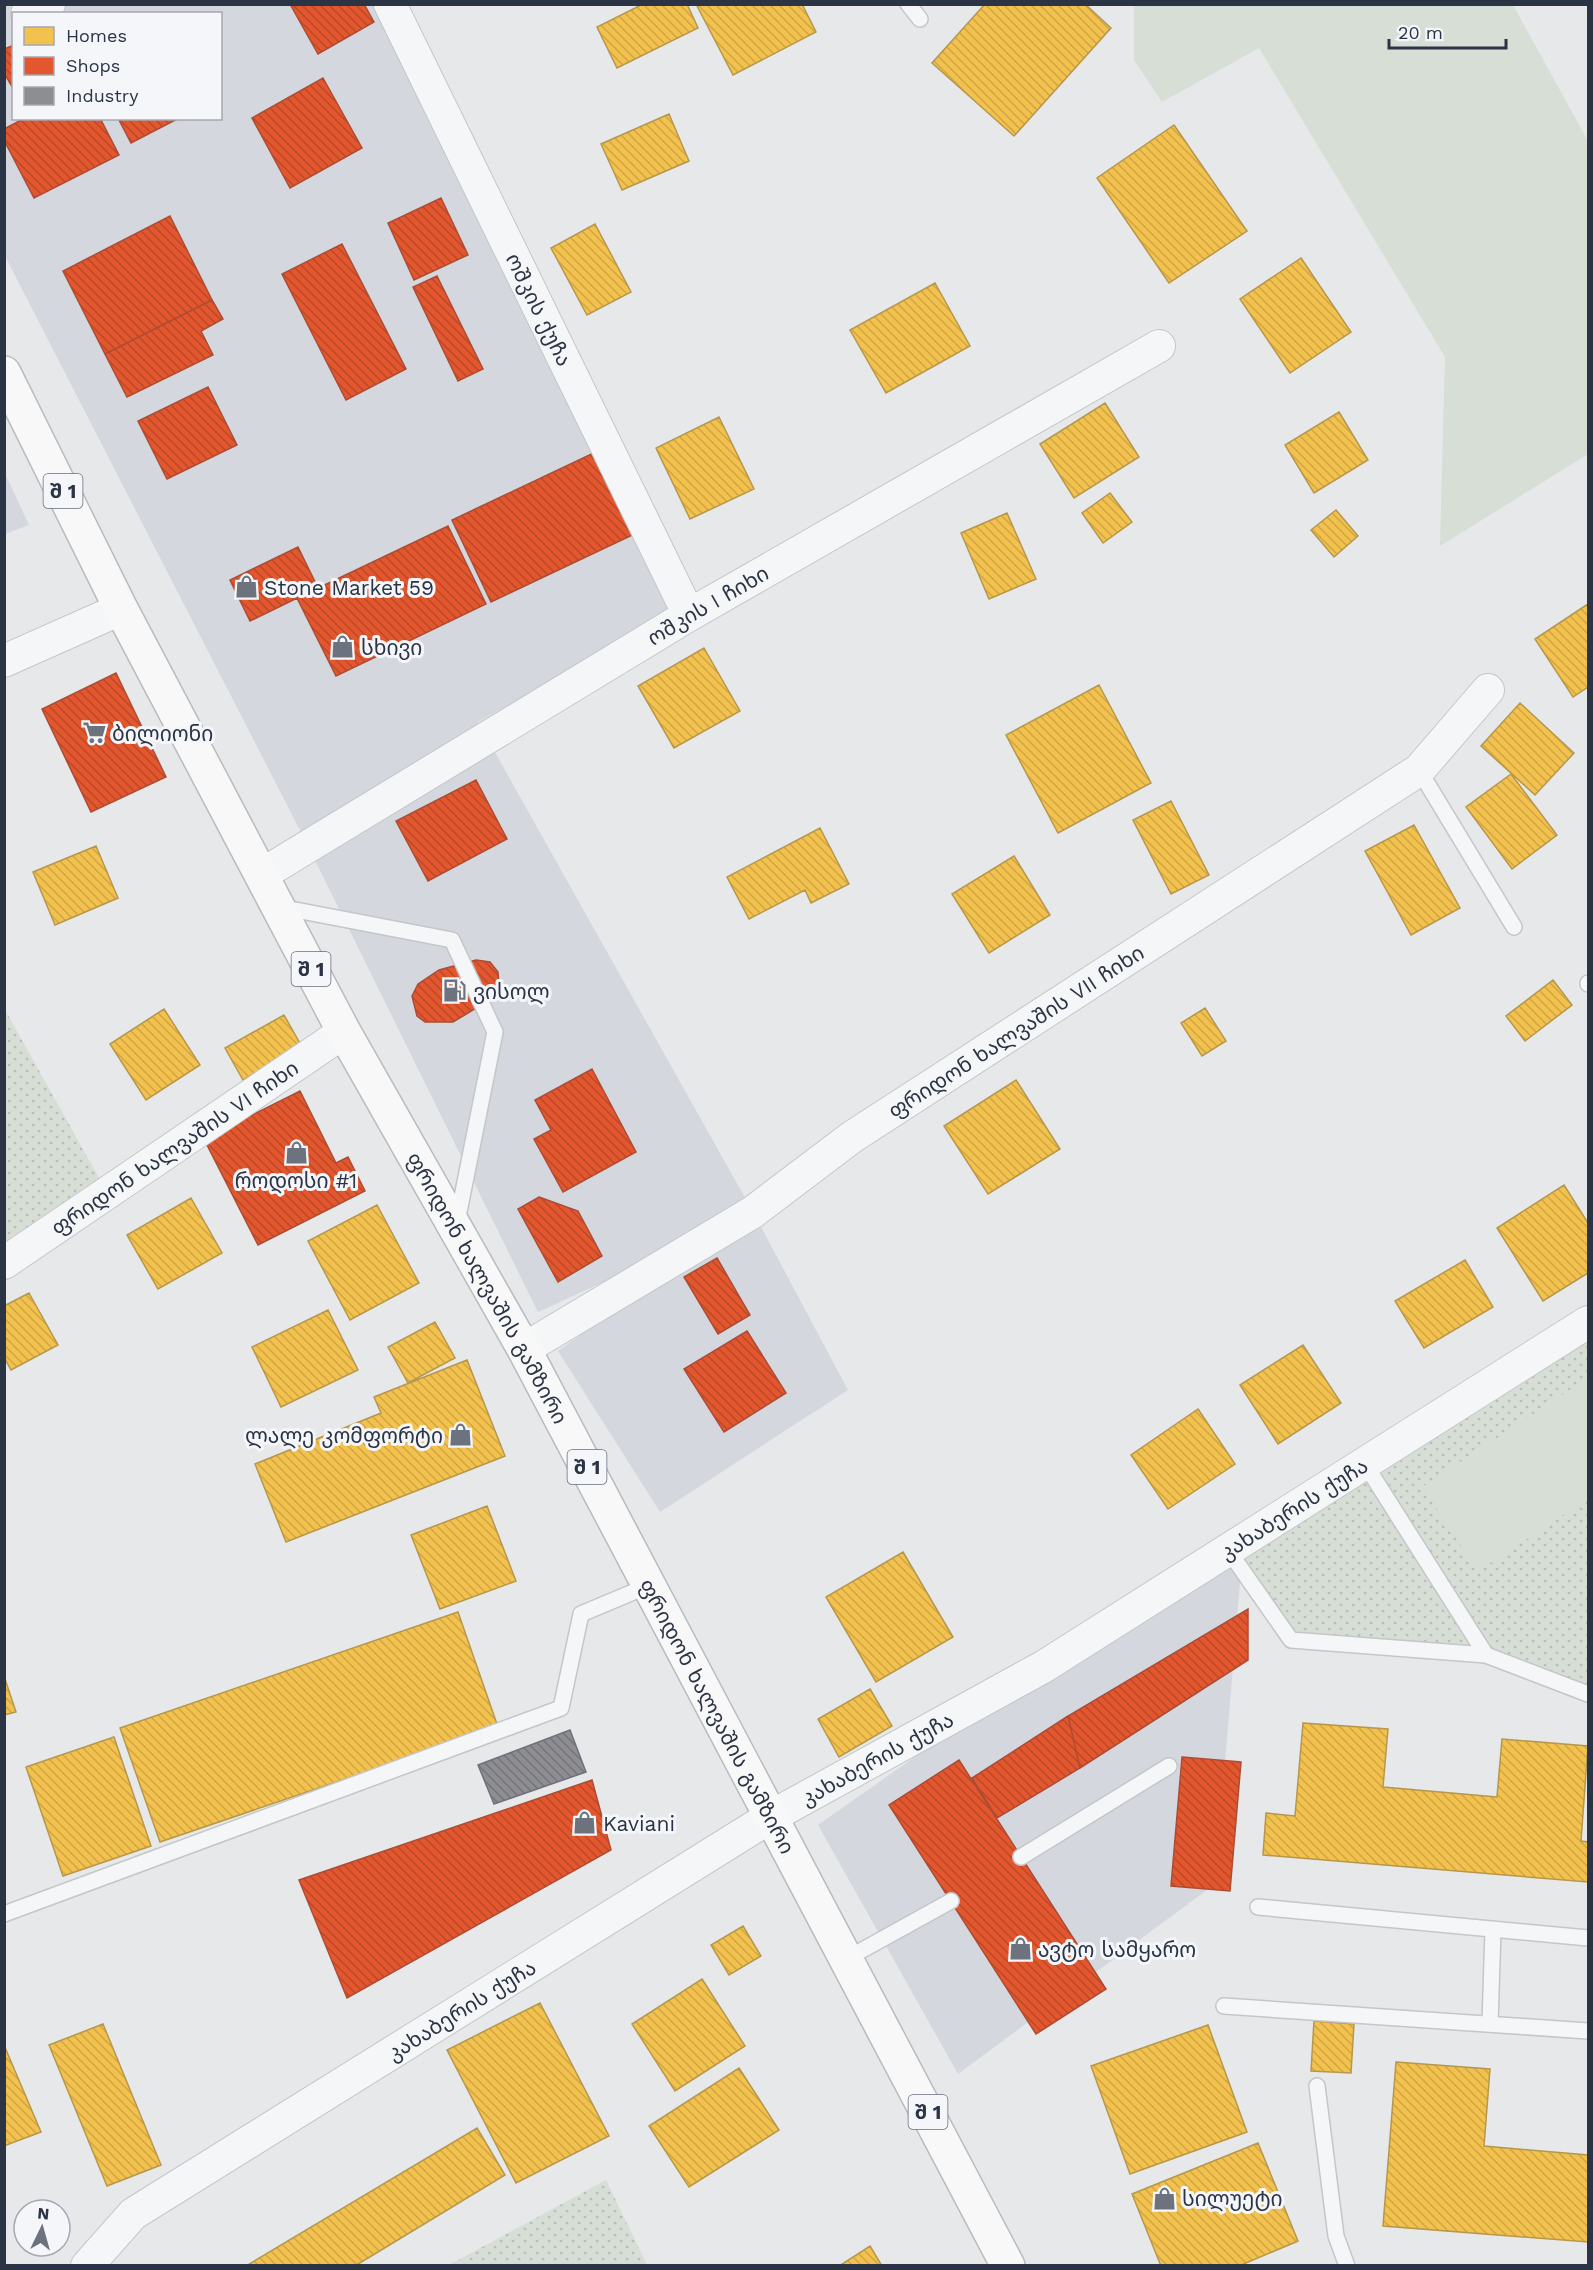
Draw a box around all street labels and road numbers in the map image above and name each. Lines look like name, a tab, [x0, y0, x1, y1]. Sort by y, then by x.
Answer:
street label: ოშკის ქუჩა	[501, 249, 578, 370]
road number: შ 1	[44, 474, 82, 508]
street label: ოშკის I ჩიხი	[642, 560, 773, 650]
street label: ფრიდონ ხალვაშის VII ჩიხი	[883, 939, 1148, 1123]
road number: შ 1	[292, 952, 330, 986]
street label: ფრიდონ ხალვაშის VI ჩიხი	[46, 1054, 303, 1240]
street label: ფრიდონ ხალვაშის გამზირი	[402, 1147, 574, 1428]
road number: შ 1	[568, 1450, 606, 1484]
street label: კახაბერის ქუჩა	[1215, 1452, 1372, 1565]
street label: ფრიდონ ხალვაშის გამზირი	[635, 1574, 800, 1858]
street label: კახაბერის ქუჩა	[796, 1706, 958, 1810]
street label: კახაბერის ქუჩა	[382, 1954, 540, 2065]
road number: შ 1	[908, 2095, 948, 2129]

